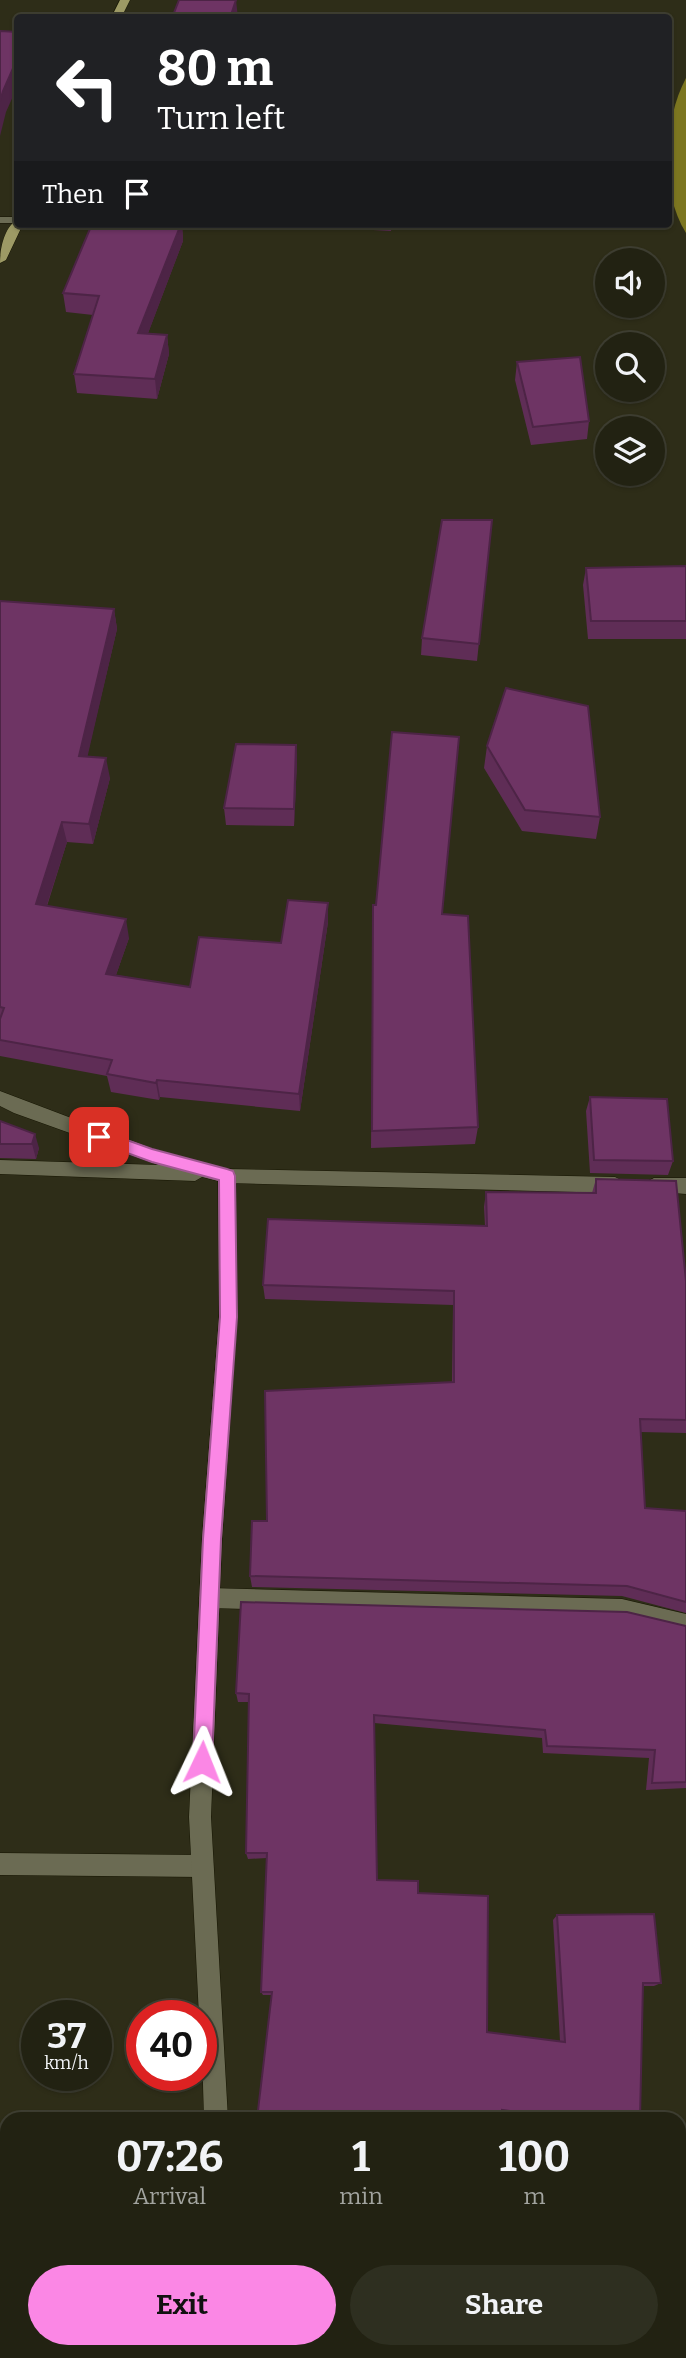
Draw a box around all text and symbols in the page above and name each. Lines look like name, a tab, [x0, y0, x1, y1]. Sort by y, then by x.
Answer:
text: 80 m	[157, 39, 273, 98]
icon: left	[42, 42, 133, 133]
text: Turn left	[157, 99, 285, 137]
icon: arrive	[118, 175, 156, 213]
text: Then	[42, 179, 104, 210]
map controls	[595, 248, 665, 486]
button: sound	[595, 248, 665, 318]
button: search	[595, 332, 665, 402]
button: layers	[595, 416, 665, 486]
pin	[69, 1107, 129, 1167]
icon: arrive	[80, 1118, 118, 1156]
position arrow	[165, 1725, 239, 1799]
speed limit sign: 40	[126, 2000, 217, 2091]
text: 37	[47, 2015, 86, 2057]
text: km/h	[44, 2052, 89, 2074]
text: 07:26	[116, 2132, 223, 2182]
text: 1	[352, 2132, 370, 2182]
text: 100	[499, 2132, 570, 2182]
text: Arrival	[133, 2182, 206, 2210]
text: min	[339, 2182, 383, 2210]
text: m	[523, 2182, 545, 2210]
button: Exit	[28, 2265, 336, 2345]
button: Share	[350, 2265, 658, 2345]

